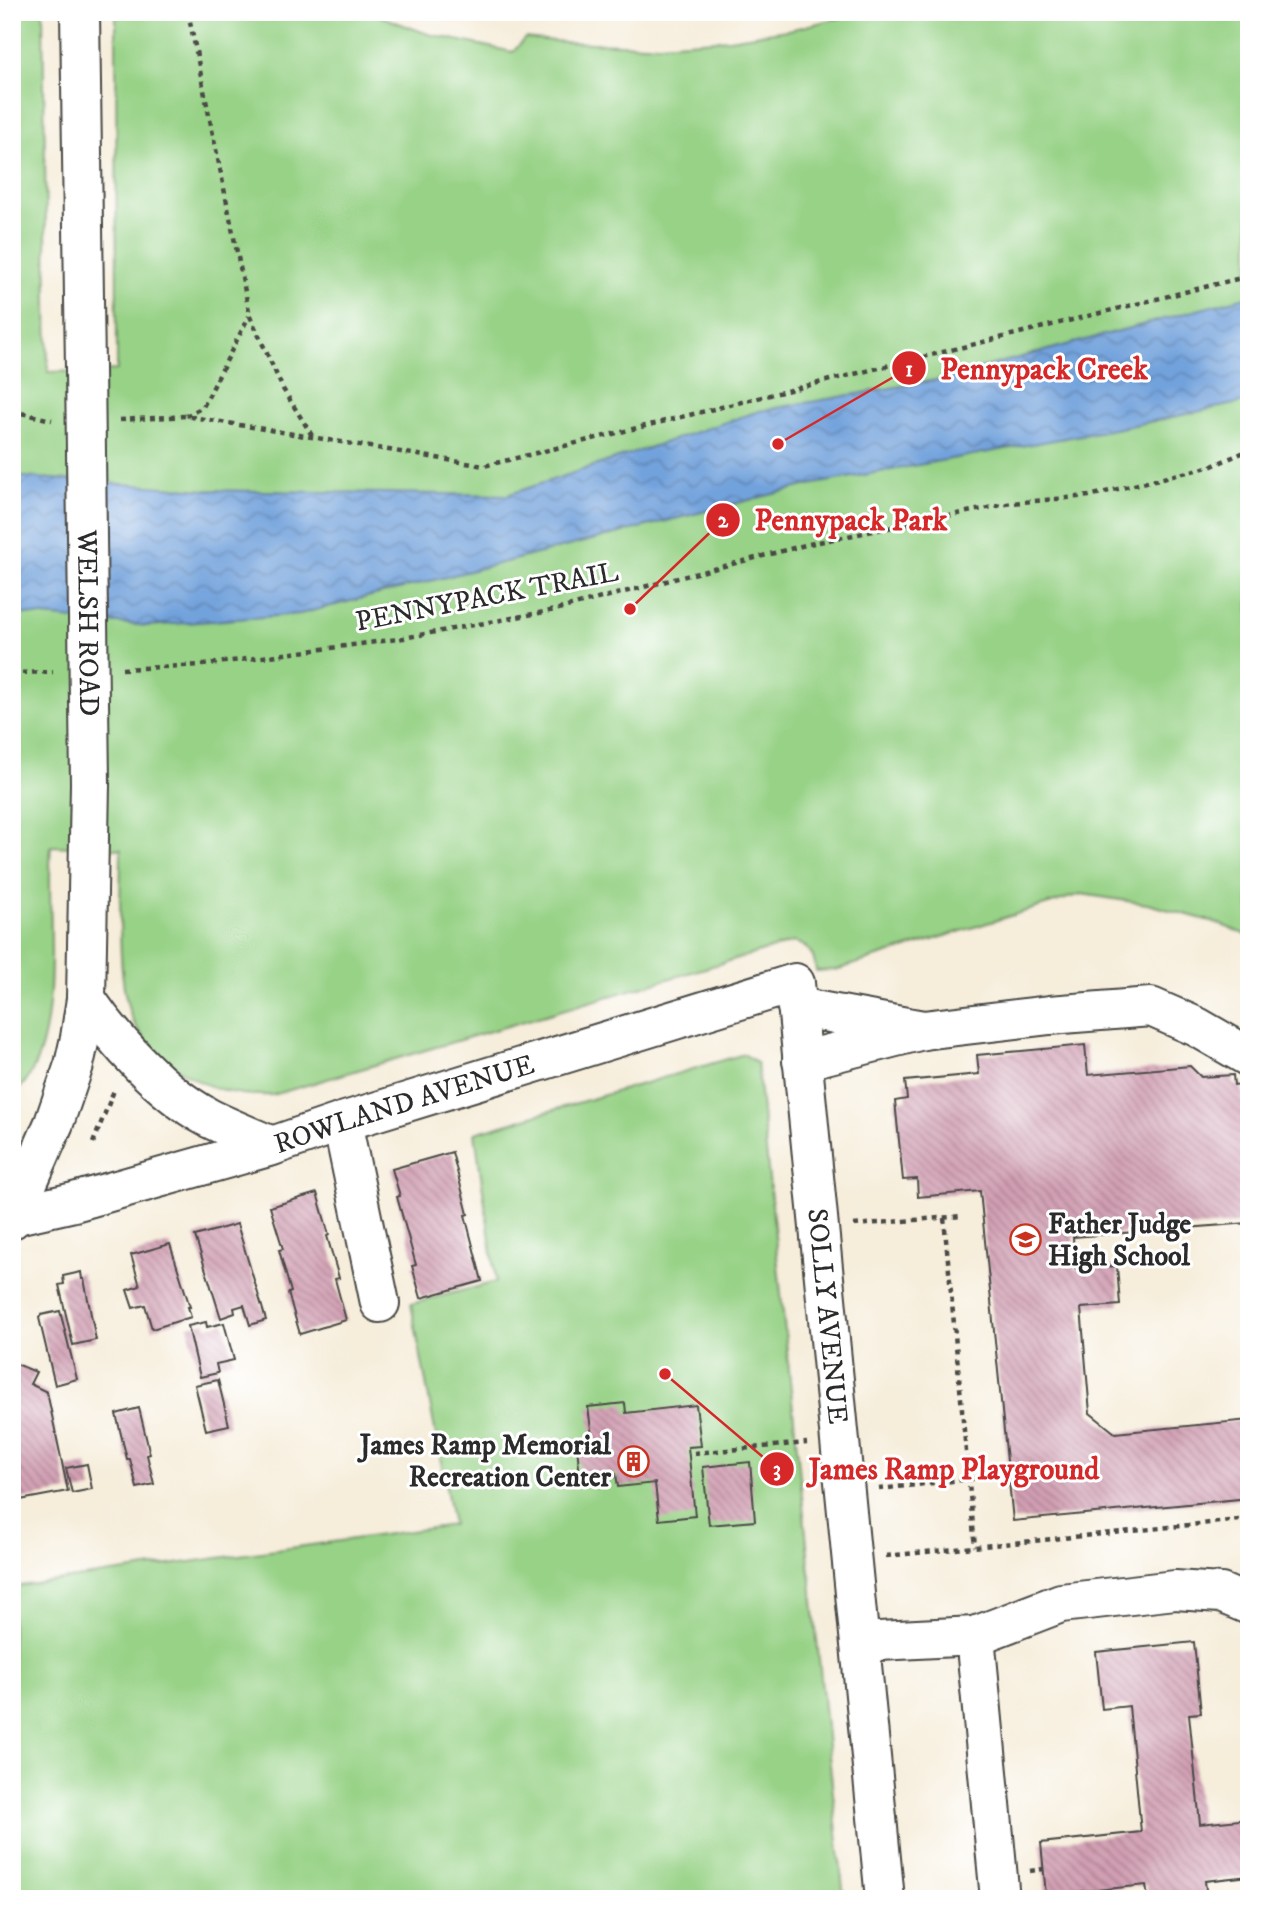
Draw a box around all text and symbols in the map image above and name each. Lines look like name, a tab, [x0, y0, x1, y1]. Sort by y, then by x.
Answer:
callout: Pennypack Creek	[891, 343, 1162, 394]
text: Pennypack Creek	[940, 352, 1149, 389]
text: 1	[905, 357, 913, 383]
callout: Pennypack Park	[705, 494, 961, 545]
text: Pennypack Park	[755, 503, 949, 540]
text: 2	[718, 508, 729, 534]
street label: WELSH ROAD	[69, 528, 107, 716]
street label: PENNYPACK TRAIL	[353, 554, 621, 640]
street label: ROWLAND AVENUE	[269, 1047, 539, 1162]
street label: SOLLY AVENUE	[800, 1207, 856, 1426]
place label: Father Judge High School	[1048, 1207, 1192, 1274]
school or university icon: Father Judge High School	[1008, 1223, 1042, 1257]
place label: James Ramp Memorial Recreation Center	[357, 1428, 612, 1495]
callout: James Ramp Playground	[759, 1443, 1113, 1494]
building icon: James Ramp Memorial Recreation Center	[617, 1444, 651, 1478]
text: James Ramp Playground	[806, 1452, 1100, 1489]
text: 3	[773, 1457, 781, 1483]

